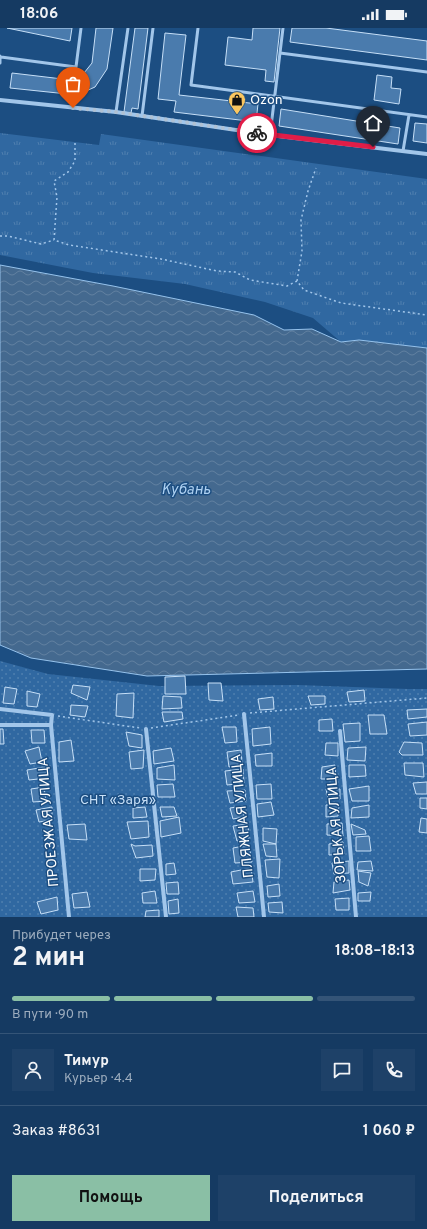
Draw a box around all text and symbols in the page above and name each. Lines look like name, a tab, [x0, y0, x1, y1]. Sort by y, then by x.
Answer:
text: 18:06	[20, 5, 58, 24]
pin	[56, 67, 90, 108]
icon: bag	[62, 73, 84, 95]
shop icon: Ozon	[227, 90, 247, 115]
place label: Ozon	[250, 92, 283, 109]
pin	[356, 106, 390, 147]
icon: home	[362, 112, 384, 134]
courier	[237, 113, 277, 153]
icon: bike	[246, 122, 268, 144]
water label: Кубань	[161, 481, 211, 500]
street label: ПЛЯЖНАЯ УЛИЦА	[228, 753, 258, 879]
street label: ПРОЕЗЖАЯ УЛИЦА	[35, 756, 63, 888]
street label: ЗОРЬКАЯ УЛИЦА	[323, 766, 351, 884]
park label: СНТ «Заря»	[80, 792, 156, 809]
text: Прибудет через	[12, 928, 111, 944]
text: 2 мин	[12, 942, 85, 975]
text: 18:08–18:13	[335, 942, 415, 961]
text: В пути · 90 m	[12, 1007, 88, 1023]
button: person	[12, 1049, 54, 1091]
button: chat	[321, 1049, 363, 1091]
button: phone	[373, 1049, 415, 1091]
text: Тимур	[64, 1052, 109, 1071]
text: Курьер · 4.4	[64, 1071, 133, 1087]
text: Заказ #8631	[12, 1122, 100, 1141]
text: 1 060 ₽	[363, 1122, 415, 1141]
button: Помощь	[12, 1175, 210, 1221]
button: Поделиться	[218, 1175, 415, 1221]

